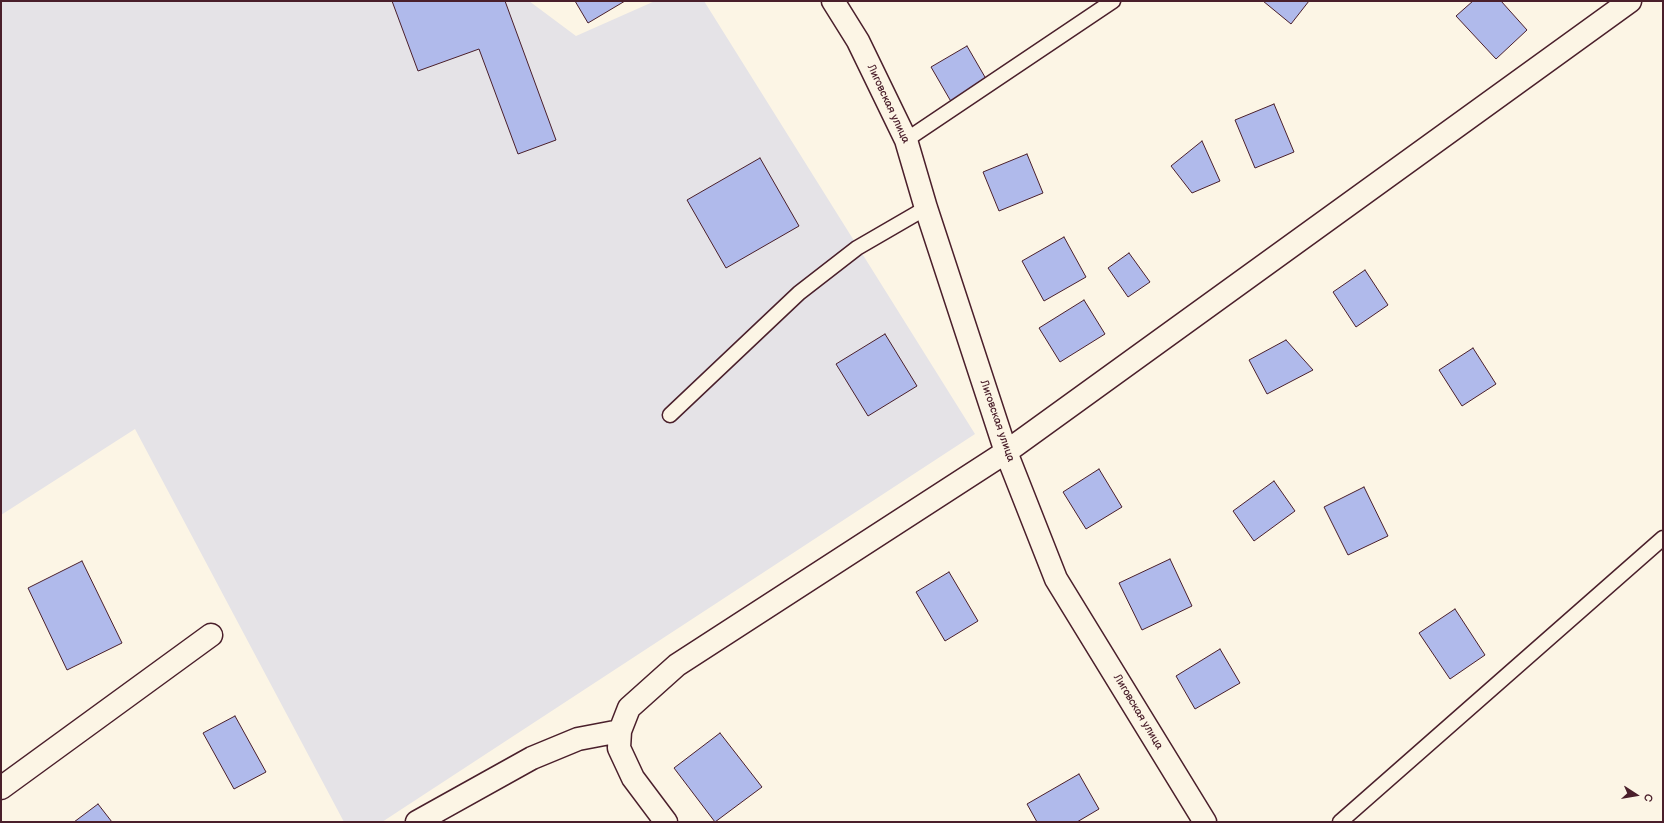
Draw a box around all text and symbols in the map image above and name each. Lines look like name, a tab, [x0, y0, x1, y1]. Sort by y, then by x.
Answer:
street label: Лиговская улица	[864, 62, 912, 146]
street label: Лиговская улица	[977, 378, 1017, 464]
street label: Лиговская улица	[1110, 672, 1166, 752]
north arrow	[1616, 775, 1656, 815]
text: С	[1641, 793, 1655, 803]

